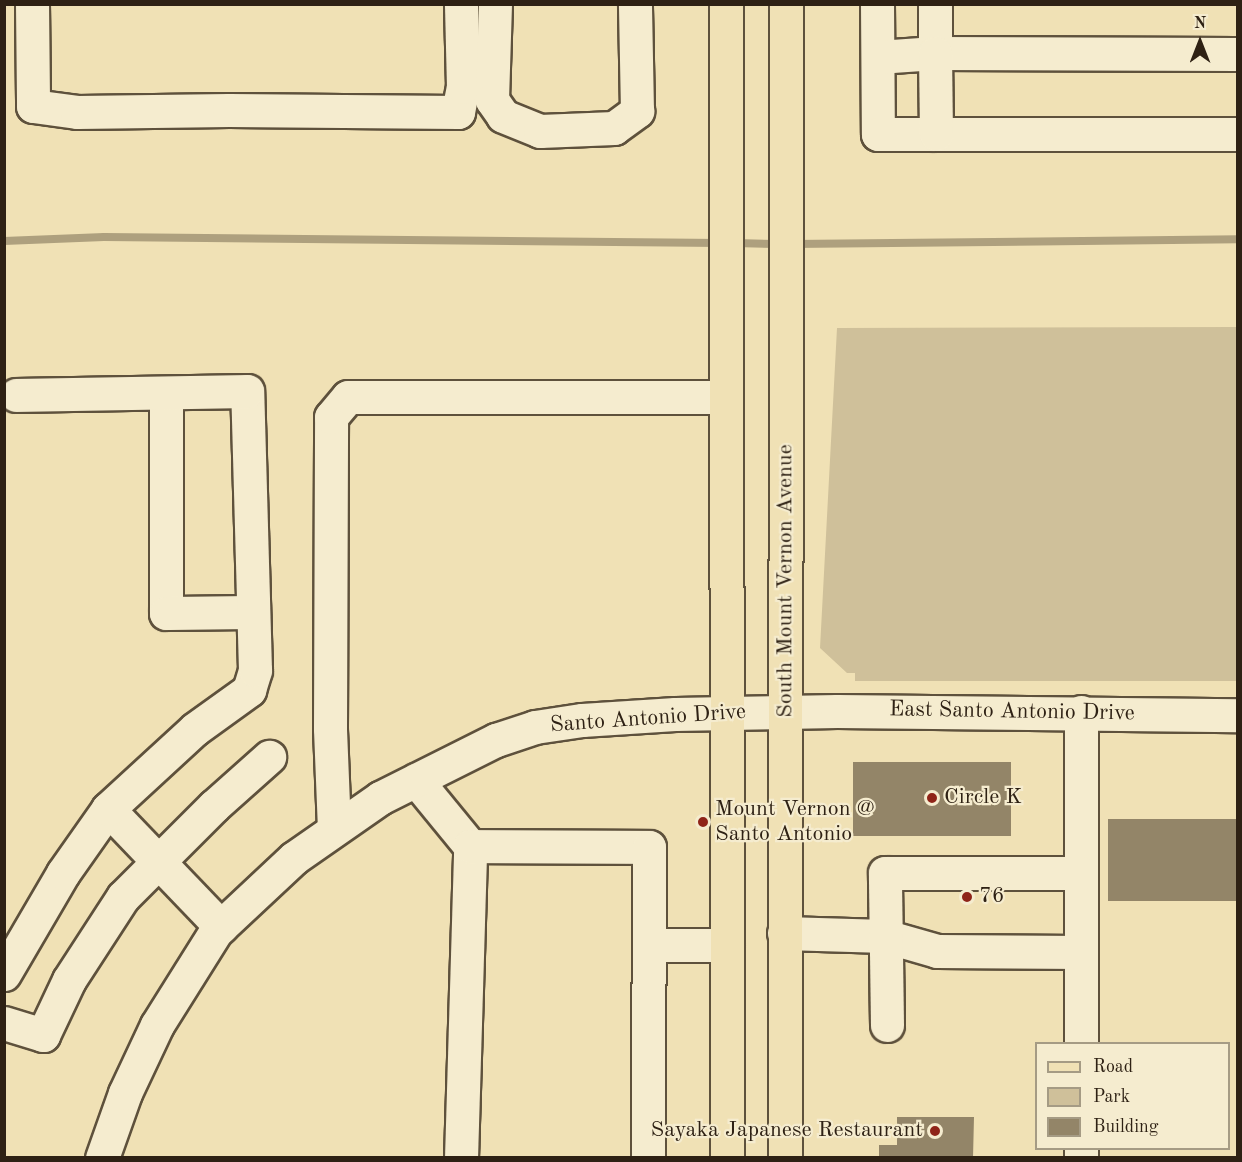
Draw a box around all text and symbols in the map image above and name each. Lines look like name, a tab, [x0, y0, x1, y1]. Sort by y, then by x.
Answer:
north arrow	[1170, 12, 1230, 72]
text: N	[1194, 16, 1206, 32]
street label: South Mount Vernon Avenue	[773, 444, 799, 718]
street label: East Santo Antonio Drive	[889, 697, 1135, 727]
street label: Santo Antonio Drive	[549, 699, 747, 739]
place label: Circle K	[944, 785, 1022, 811]
marker: Circle K	[925, 791, 939, 805]
place label: Mount Vernon @ Santo Antonio	[715, 796, 875, 848]
marker: Mount Vernon @ Santo Antonio	[696, 815, 710, 829]
place label: 76	[979, 884, 1005, 910]
marker: 76	[960, 890, 974, 904]
legend	[1035, 1042, 1230, 1150]
text: Road	[1093, 1058, 1133, 1076]
text: Park	[1093, 1088, 1130, 1106]
place label: Sayaka Japanese Restaurant	[651, 1118, 923, 1144]
text: Building	[1093, 1118, 1158, 1136]
marker: Sayaka Japanese Restaurant	[928, 1124, 942, 1138]

